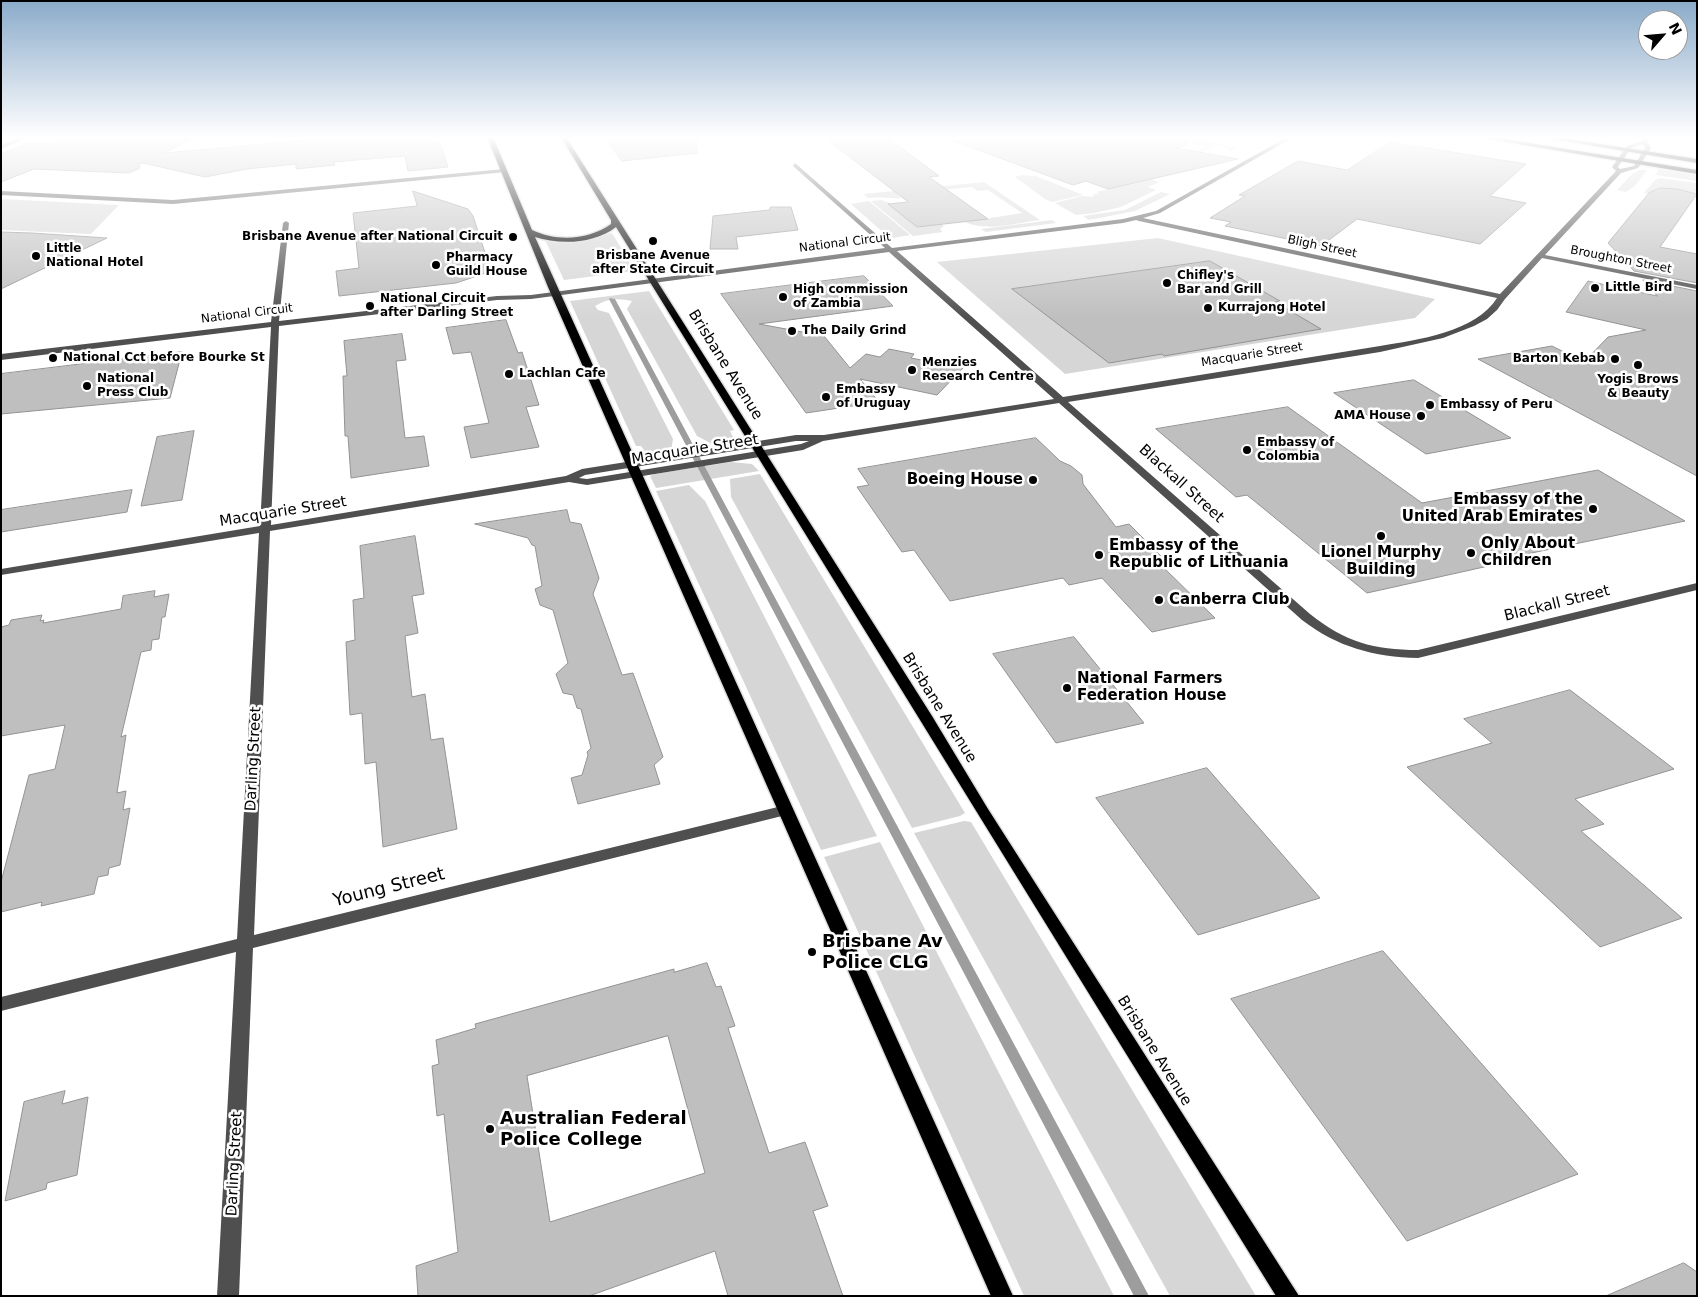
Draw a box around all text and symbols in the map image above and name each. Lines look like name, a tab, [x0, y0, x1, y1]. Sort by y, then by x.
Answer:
north arrow	[1638, 10, 1688, 60]
text: N	[1666, 20, 1685, 37]
place label: Brisbane Avenue after National Circuit	[242, 230, 503, 244]
street label: National Circuit	[798, 230, 892, 256]
marker: Brisbane Avenue after National Circuit	[507, 231, 519, 243]
street label: Bligh Street	[1286, 233, 1358, 261]
marker: Brisbane Avenue after State Circuit	[647, 235, 659, 247]
place label: Little National Hotel	[46, 242, 143, 270]
street label: Broughton Street	[1569, 243, 1673, 277]
place label: Brisbane Avenue after State Circuit	[592, 249, 714, 277]
marker: Little National Hotel	[30, 250, 42, 262]
place label: Pharmacy Guild House	[446, 251, 527, 279]
marker: Pharmacy Guild House	[430, 259, 442, 271]
place label: Chifley's Bar and Grill	[1177, 269, 1262, 297]
marker: Chifley's Bar and Grill	[1161, 277, 1173, 289]
place label: Little Bird	[1605, 281, 1672, 295]
marker: Little Bird	[1589, 282, 1601, 294]
place label: High commission of Zambia	[793, 283, 908, 311]
marker: High commission of Zambia	[777, 291, 789, 303]
place label: National Circuit after Darling Street	[380, 292, 513, 320]
marker: National Circuit after Darling Street	[364, 300, 376, 312]
street label: National Circuit	[200, 301, 294, 327]
place label: Kurrajong Hotel	[1218, 301, 1326, 315]
marker: Kurrajong Hotel	[1202, 302, 1214, 314]
street label: Brisbane Avenue	[684, 307, 766, 423]
place label: The Daily Grind	[802, 324, 906, 338]
marker: The Daily Grind	[786, 325, 798, 337]
street label: Macquarie Street	[1200, 340, 1304, 370]
place label: National Cct before Bourke St	[63, 351, 265, 365]
marker: National Cct before Bourke St	[47, 352, 59, 364]
place label: Barton Kebab	[1513, 352, 1605, 366]
marker: Barton Kebab	[1609, 353, 1621, 365]
place label: Menzies Research Centre	[922, 356, 1034, 384]
marker: Yogis Brows & Beauty	[1632, 359, 1644, 371]
marker: Menzies Research Centre	[906, 364, 918, 376]
place label: Lachlan Cafe	[519, 367, 606, 381]
marker: Lachlan Cafe	[503, 368, 515, 380]
place label: National Press Club	[97, 372, 168, 400]
place label: Yogis Brows & Beauty	[1597, 373, 1679, 401]
marker: National Press Club	[81, 380, 93, 392]
place label: Embassy of Uruguay	[836, 383, 911, 411]
marker: Embassy of Uruguay	[820, 391, 832, 403]
place label: Embassy of Peru	[1440, 398, 1553, 412]
marker: Embassy of Peru	[1424, 399, 1436, 411]
place label: AMA House	[1334, 409, 1411, 423]
marker: AMA House	[1415, 410, 1427, 422]
street label: Macquarie Street	[630, 431, 760, 469]
place label: Embassy of Colombia	[1257, 436, 1334, 464]
street label: Blackall Street	[1135, 441, 1227, 527]
marker: Embassy of Colombia	[1241, 444, 1253, 456]
place label: Boeing House	[907, 471, 1023, 489]
marker: Boeing House	[1027, 474, 1039, 486]
place label: Embassy of the United Arab Emirates	[1402, 491, 1583, 526]
street label: Macquarie Street	[218, 493, 348, 531]
marker: Embassy of the United Arab Emirates	[1587, 503, 1599, 515]
marker: Lionel Murphy Building	[1375, 530, 1387, 542]
place label: Only About Children	[1481, 535, 1575, 570]
place label: Embassy of the Republic of Lithuania	[1109, 537, 1289, 572]
place label: Lionel Murphy Building	[1321, 544, 1441, 579]
marker: Only About Children	[1465, 547, 1477, 559]
marker: Embassy of the Republic of Lithuania	[1093, 549, 1105, 561]
street label: Blackall Street	[1502, 582, 1612, 626]
place label: Canberra Club	[1169, 591, 1289, 609]
marker: Canberra Club	[1153, 594, 1165, 606]
street label: Brisbane Avenue	[898, 650, 980, 766]
place label: National Farmers Federation House	[1077, 670, 1226, 705]
marker: National Farmers Federation House	[1061, 682, 1073, 694]
street label: Darling Street	[242, 706, 266, 812]
street label: Young Street	[331, 864, 447, 912]
place label: Brisbane Av Police CLG	[822, 931, 943, 974]
marker: Brisbane Av Police CLG	[806, 946, 818, 958]
street label: Brisbane Avenue	[1113, 993, 1195, 1109]
place label: Australian Federal Police College	[500, 1108, 687, 1150]
street label: Darling Street	[223, 1111, 247, 1217]
marker: Australian Federal Police College	[484, 1123, 496, 1135]

